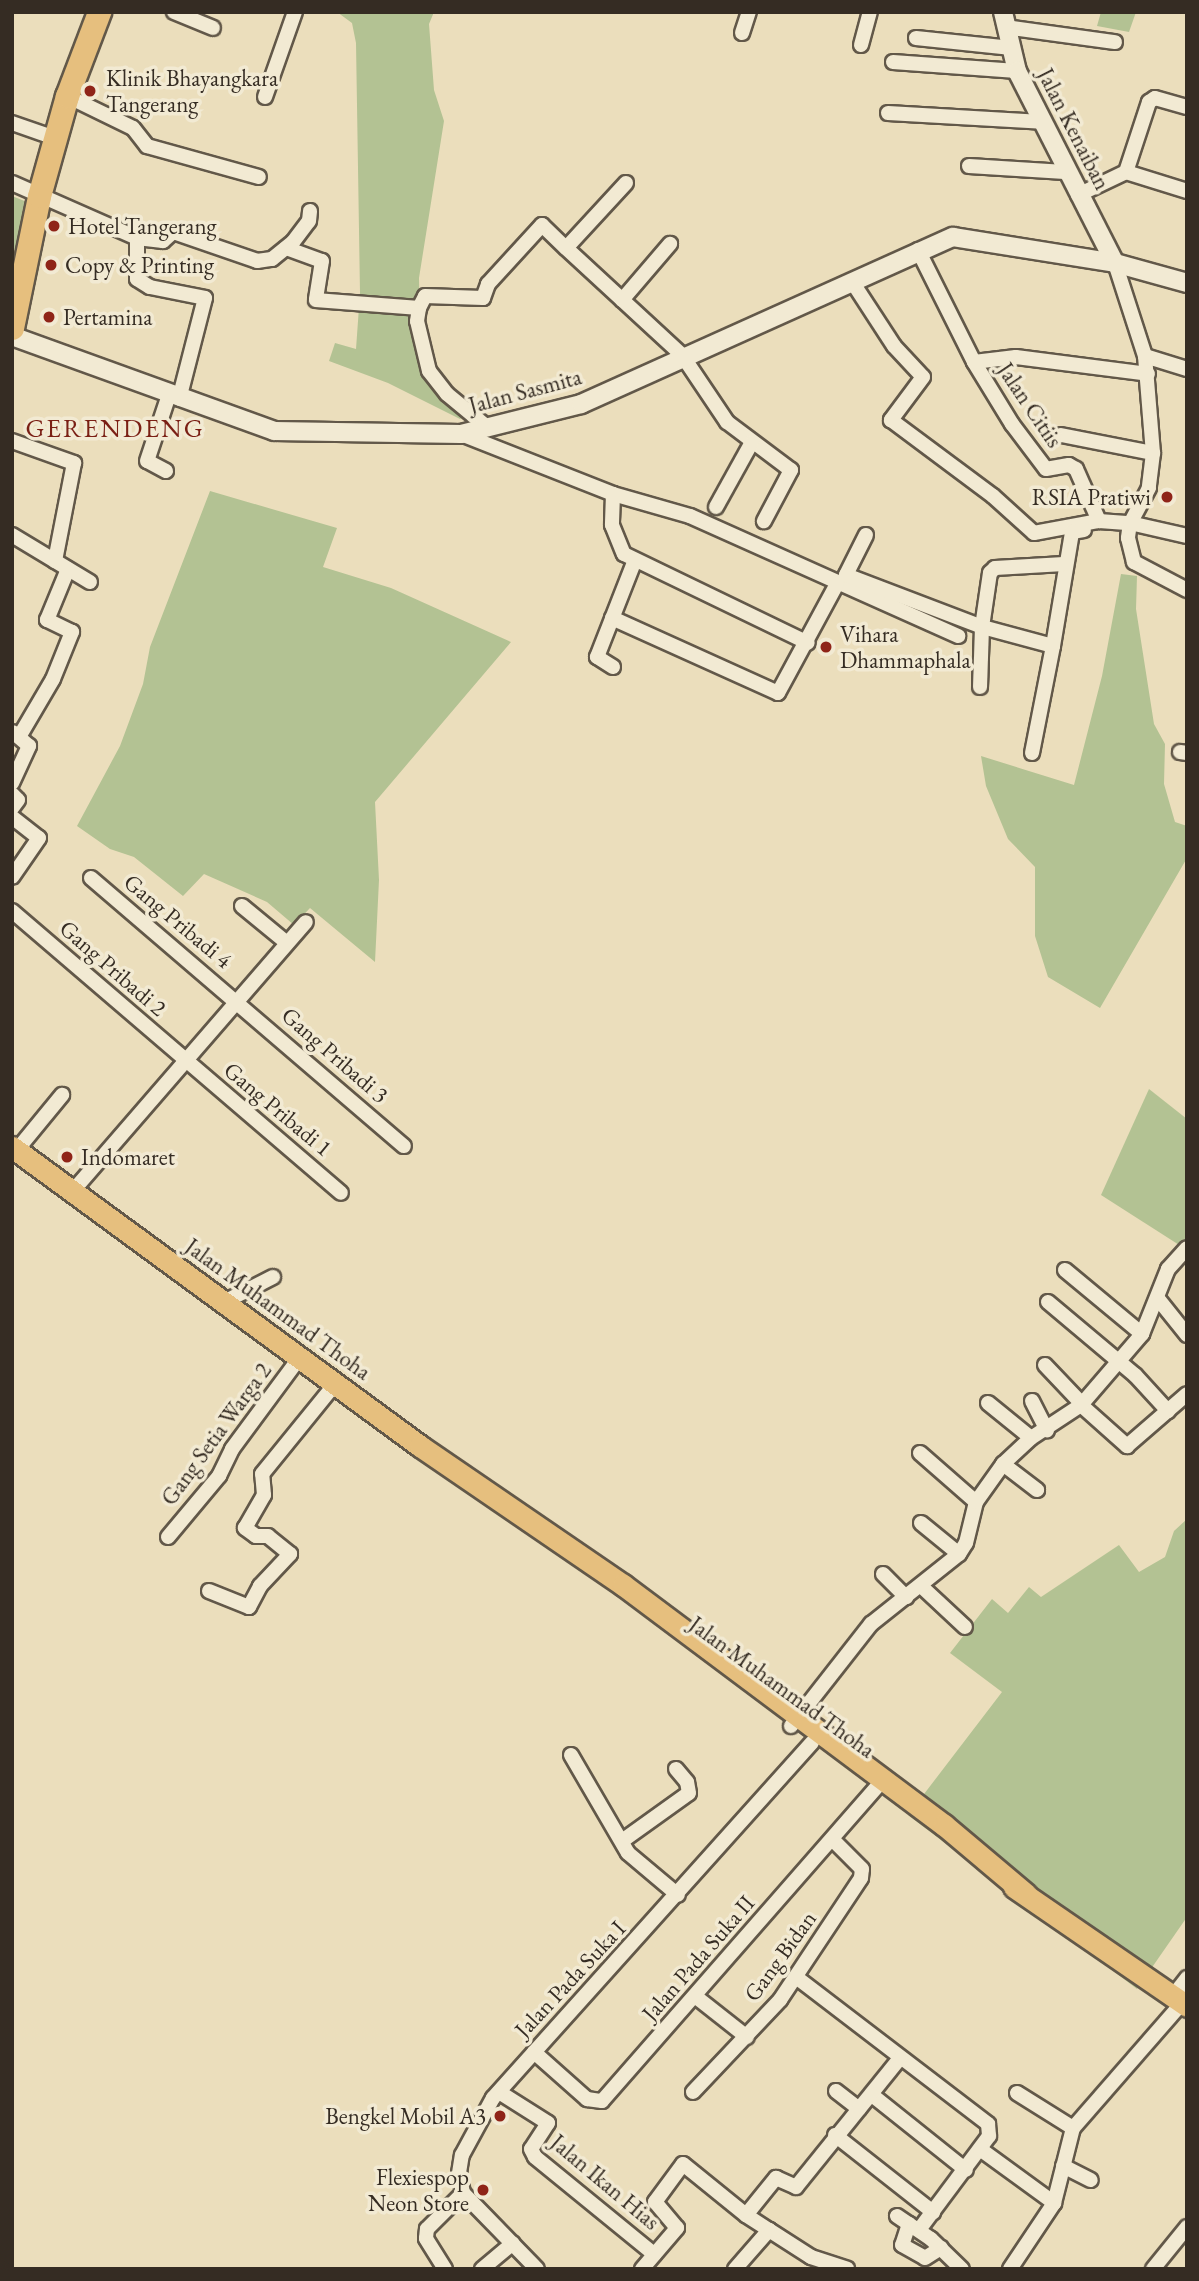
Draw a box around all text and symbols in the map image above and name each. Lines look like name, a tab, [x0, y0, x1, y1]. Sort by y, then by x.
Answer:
place label: Klinik Bhayangkara Tangerang	[106, 64, 278, 118]
street label: Jalan Kenaiban	[1032, 64, 1116, 194]
marker: Klinik Bhayangkara Tangerang	[80, 81, 100, 101]
place label: Hotel Tangerang	[68, 212, 217, 240]
marker: Hotel Tangerang	[46, 218, 62, 234]
place label: Copy & Printing	[65, 251, 214, 279]
marker: Copy & Printing	[43, 257, 59, 273]
place label: Pertamina	[63, 303, 152, 331]
marker: Pertamina	[41, 309, 57, 325]
street label: Jalan Citiis	[992, 357, 1068, 453]
street label: Jalan Sasmita	[466, 363, 584, 419]
district label: GERENDENG	[27, 413, 203, 445]
place label: RSIA Pratiwi	[1032, 483, 1151, 511]
marker: RSIA Pratiwi	[1157, 487, 1177, 507]
place label: Vihara Dhammaphala	[840, 620, 971, 674]
marker: Vihara Dhammaphala	[818, 639, 834, 655]
street label: Gang Pribadi 4	[119, 868, 237, 974]
street label: Gang Pribadi 2	[54, 914, 172, 1022]
street label: Gang Pribadi 3	[276, 1001, 394, 1109]
street label: Gang Pribadi 1	[219, 1056, 337, 1162]
place label: Indomaret	[81, 1143, 175, 1171]
marker: Indomaret	[59, 1149, 75, 1165]
street label: Jalan Muhammad Thoha	[180, 1232, 376, 1386]
street label: Gang Setia Warga 2	[155, 1357, 277, 1511]
street label: Jalan Muhammad Thoha	[684, 1610, 880, 1764]
street label: Jalan Pada Suka II	[636, 1889, 760, 2027]
street label: Gang Bidan	[738, 1906, 822, 2006]
street label: Jalan Pada Suka I	[509, 1915, 631, 2043]
place label: Bengkel Mobil A3	[325, 2102, 486, 2130]
marker: Bengkel Mobil A3	[492, 2108, 508, 2124]
street label: Jalan Ikan Hias	[545, 2128, 665, 2236]
place label: Flexiespop Neon Store	[368, 2163, 469, 2217]
marker: Flexiespop Neon Store	[475, 2182, 491, 2198]

